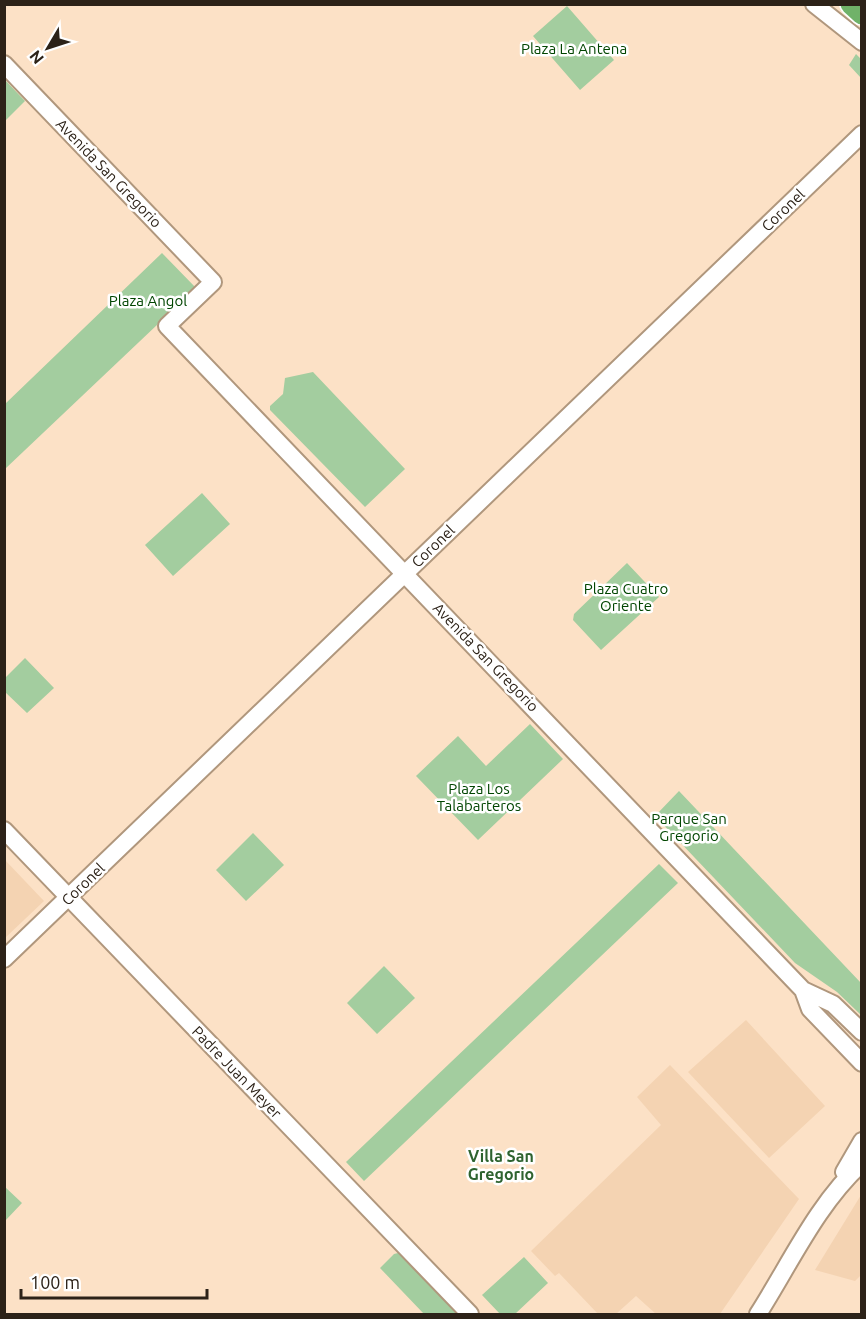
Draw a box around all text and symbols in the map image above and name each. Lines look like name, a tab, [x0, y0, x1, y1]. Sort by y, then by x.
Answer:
north arrow	[18, 18, 78, 78]
park label: Plaza La Antena	[521, 40, 627, 57]
text: N	[26, 47, 47, 68]
street label: Avenida San Gregorio	[53, 115, 165, 231]
street label: Coronel	[758, 185, 808, 235]
park label: Plaza Angol	[109, 292, 187, 309]
street label: Coronel	[408, 521, 458, 571]
park label: Plaza Cuatro Oriente	[584, 580, 668, 614]
street label: Avenida San Gregorio	[430, 599, 542, 715]
park label: Plaza Los Talabarteros	[437, 780, 521, 814]
park label: Parque San Gregorio	[651, 810, 727, 844]
street label: Coronel	[58, 859, 108, 909]
street label: Padre Juan Meyer	[189, 1023, 285, 1122]
district label: Villa San Gregorio	[468, 1147, 534, 1183]
scale bar	[21, 1262, 207, 1300]
text: 100 m	[30, 1272, 80, 1292]

